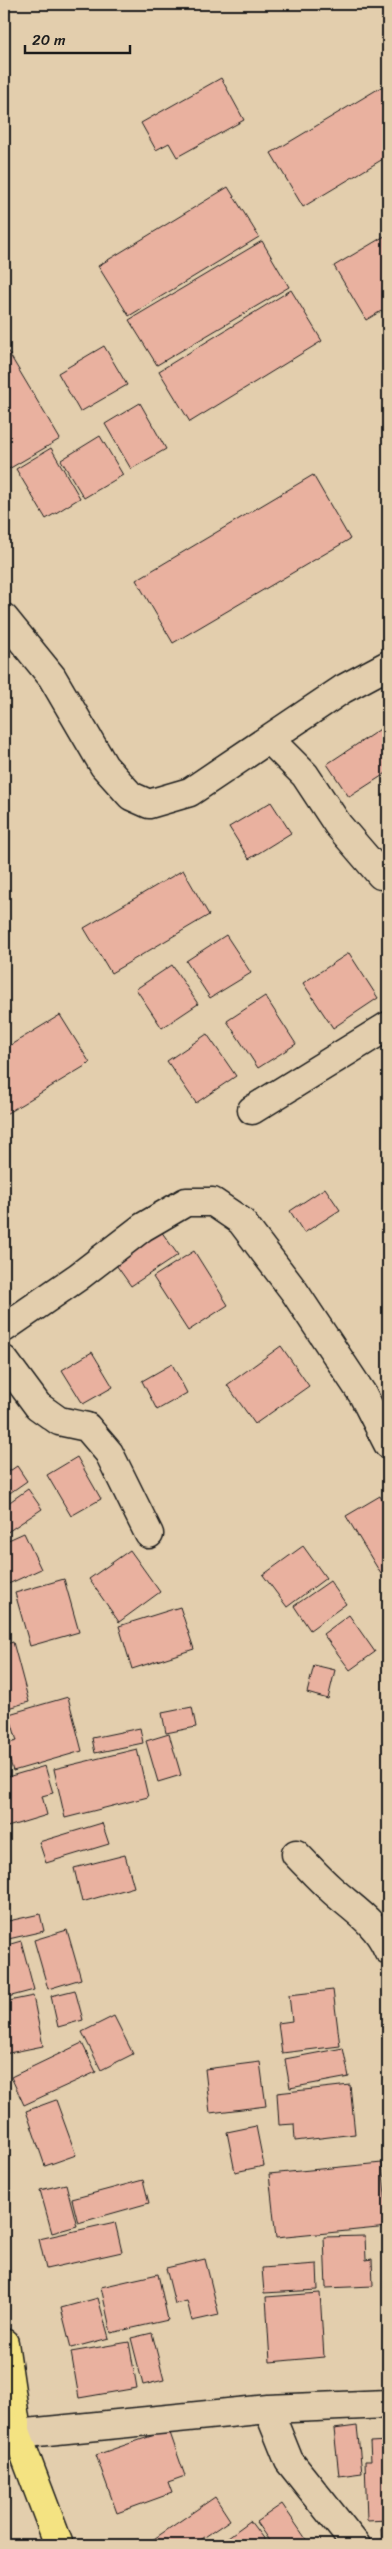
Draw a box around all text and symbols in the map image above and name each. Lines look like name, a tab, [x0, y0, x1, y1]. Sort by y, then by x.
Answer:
scale bar	[25, 22, 130, 54]
text: 20 m	[32, 27, 66, 53]

